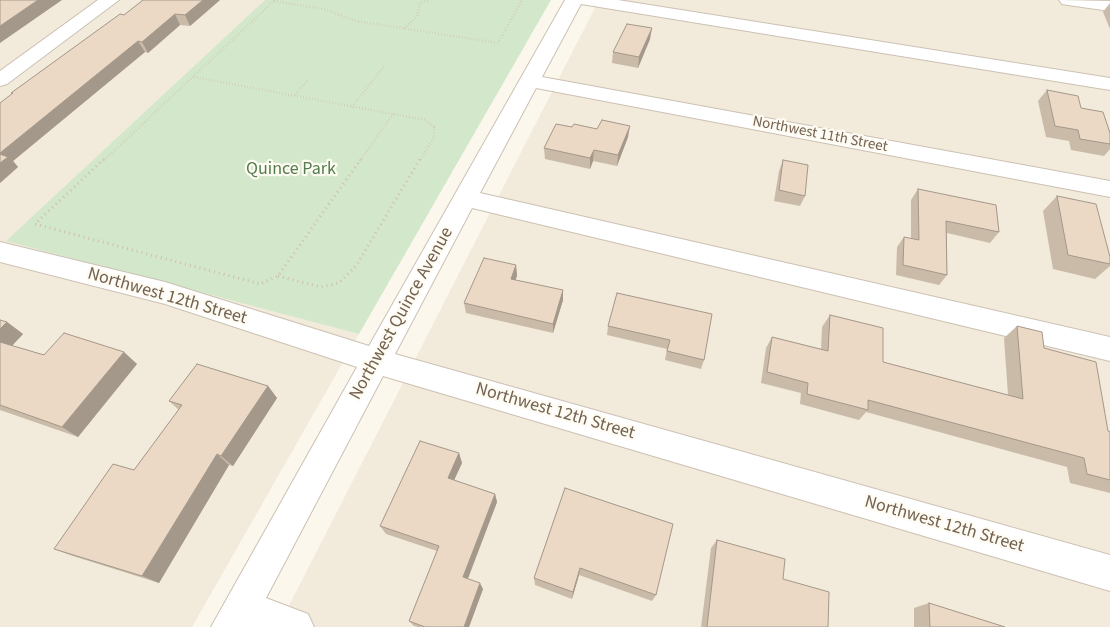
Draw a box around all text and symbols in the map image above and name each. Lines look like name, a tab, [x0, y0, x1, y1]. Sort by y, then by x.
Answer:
street label: Northwest 11th Street	[751, 113, 889, 157]
park label: Quince Park	[246, 159, 336, 181]
street label: Northwest Quince Avenue	[346, 224, 458, 404]
street label: Northwest 12th Street	[85, 264, 249, 330]
street label: Northwest 12th Street	[473, 379, 637, 445]
street label: Northwest 12th Street	[862, 492, 1026, 558]

